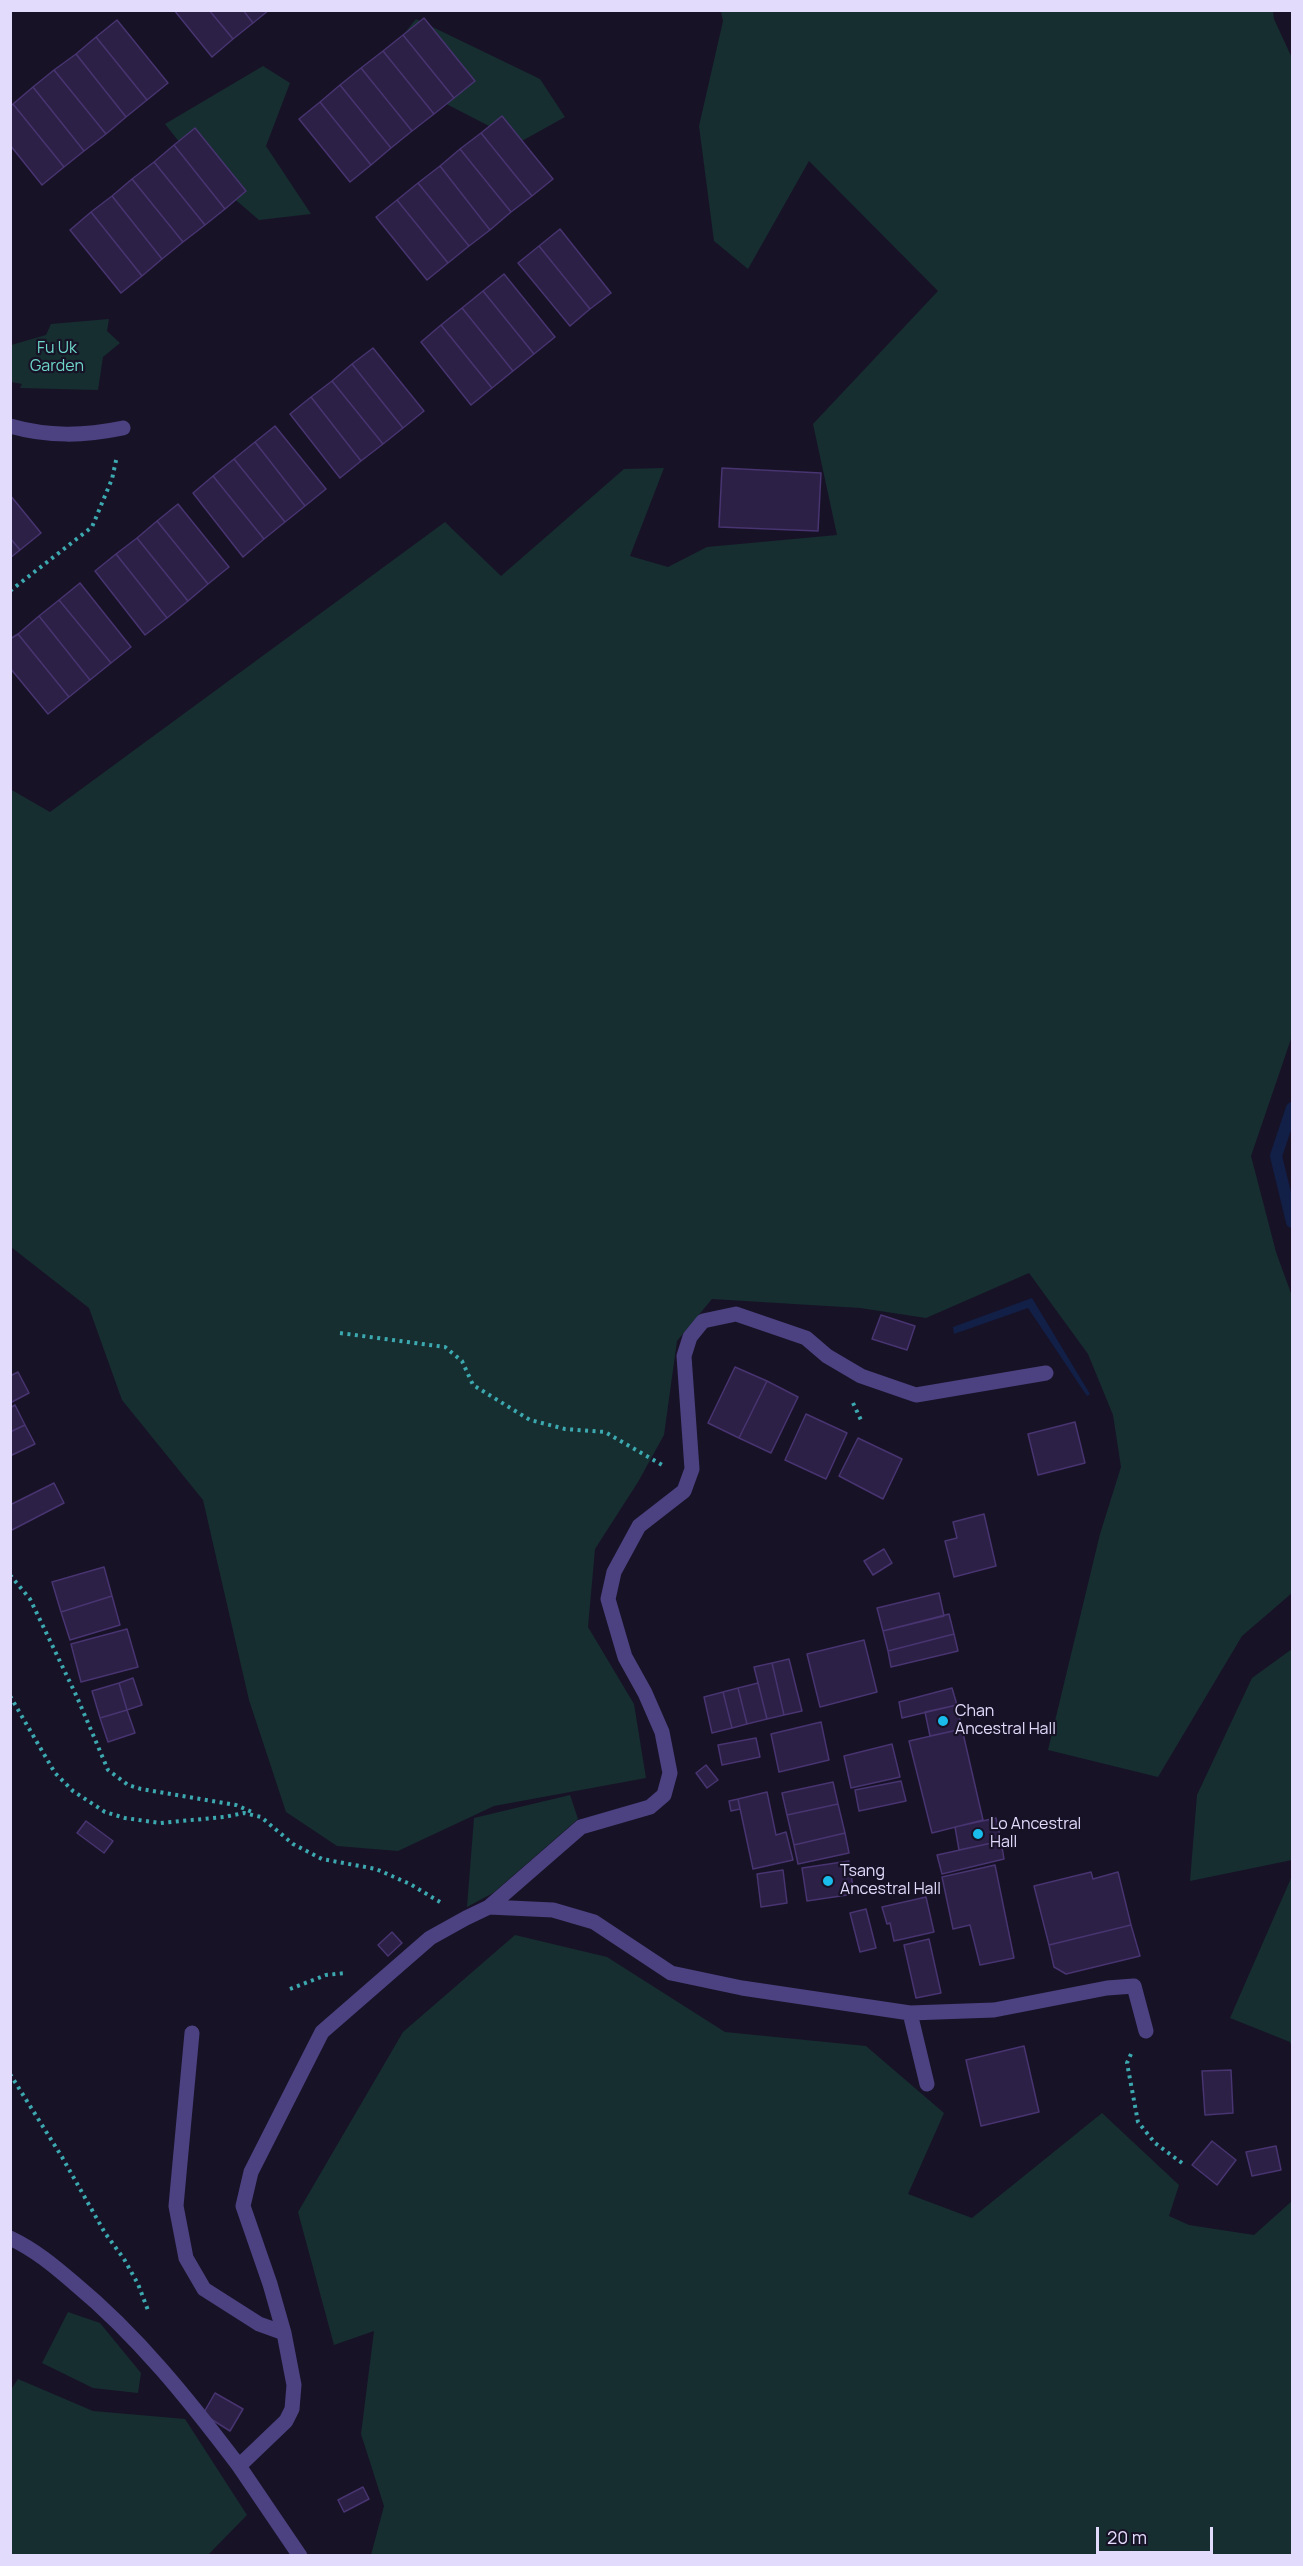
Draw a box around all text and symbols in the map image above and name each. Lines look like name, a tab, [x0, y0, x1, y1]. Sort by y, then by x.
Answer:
park label: Fu Uk Garden	[30, 339, 84, 377]
place label: Chan Ancestral Hall	[955, 1702, 1056, 1740]
marker: Chan Ancestral Hall	[936, 1714, 950, 1728]
place label: Lo Ancestral Hall	[990, 1815, 1081, 1853]
marker: Lo Ancestral Hall	[971, 1827, 985, 1841]
place label: Tsang Ancestral Hall	[840, 1862, 941, 1900]
marker: Tsang Ancestral Hall	[821, 1874, 835, 1888]
scale bar	[1099, 2515, 1216, 2553]
text: 20 m	[1107, 2525, 1147, 2549]

